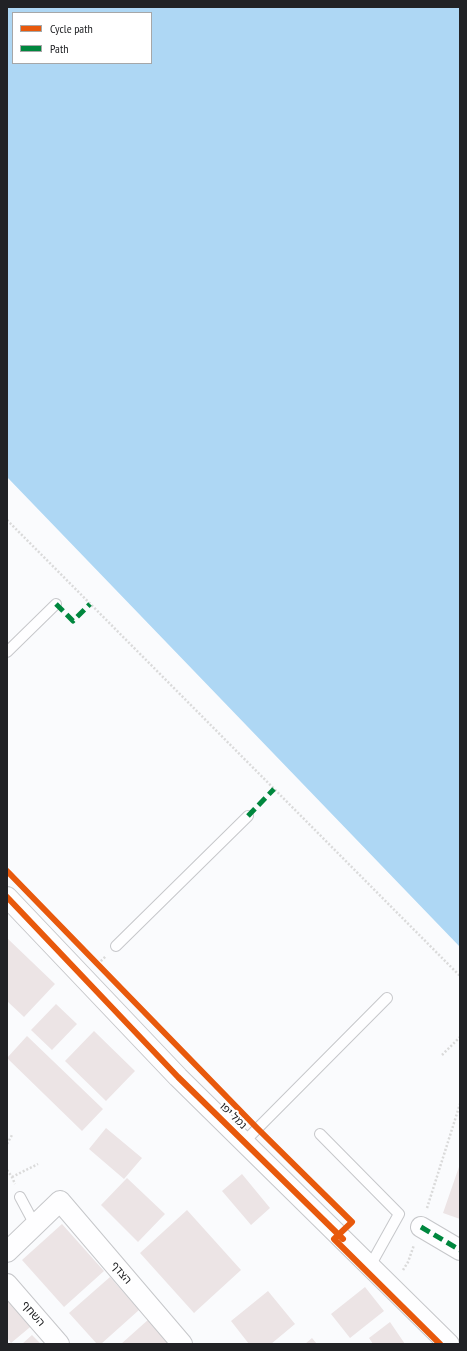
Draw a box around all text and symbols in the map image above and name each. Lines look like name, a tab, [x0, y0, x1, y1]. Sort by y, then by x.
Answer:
legend	[12, 12, 152, 64]
text: Cycle path	[50, 21, 93, 36]
text: Path	[50, 41, 68, 56]
street label: נמל יפו	[217, 1100, 249, 1132]
street label: הצדף	[108, 1259, 134, 1287]
street label: השחף	[18, 1299, 48, 1329]

